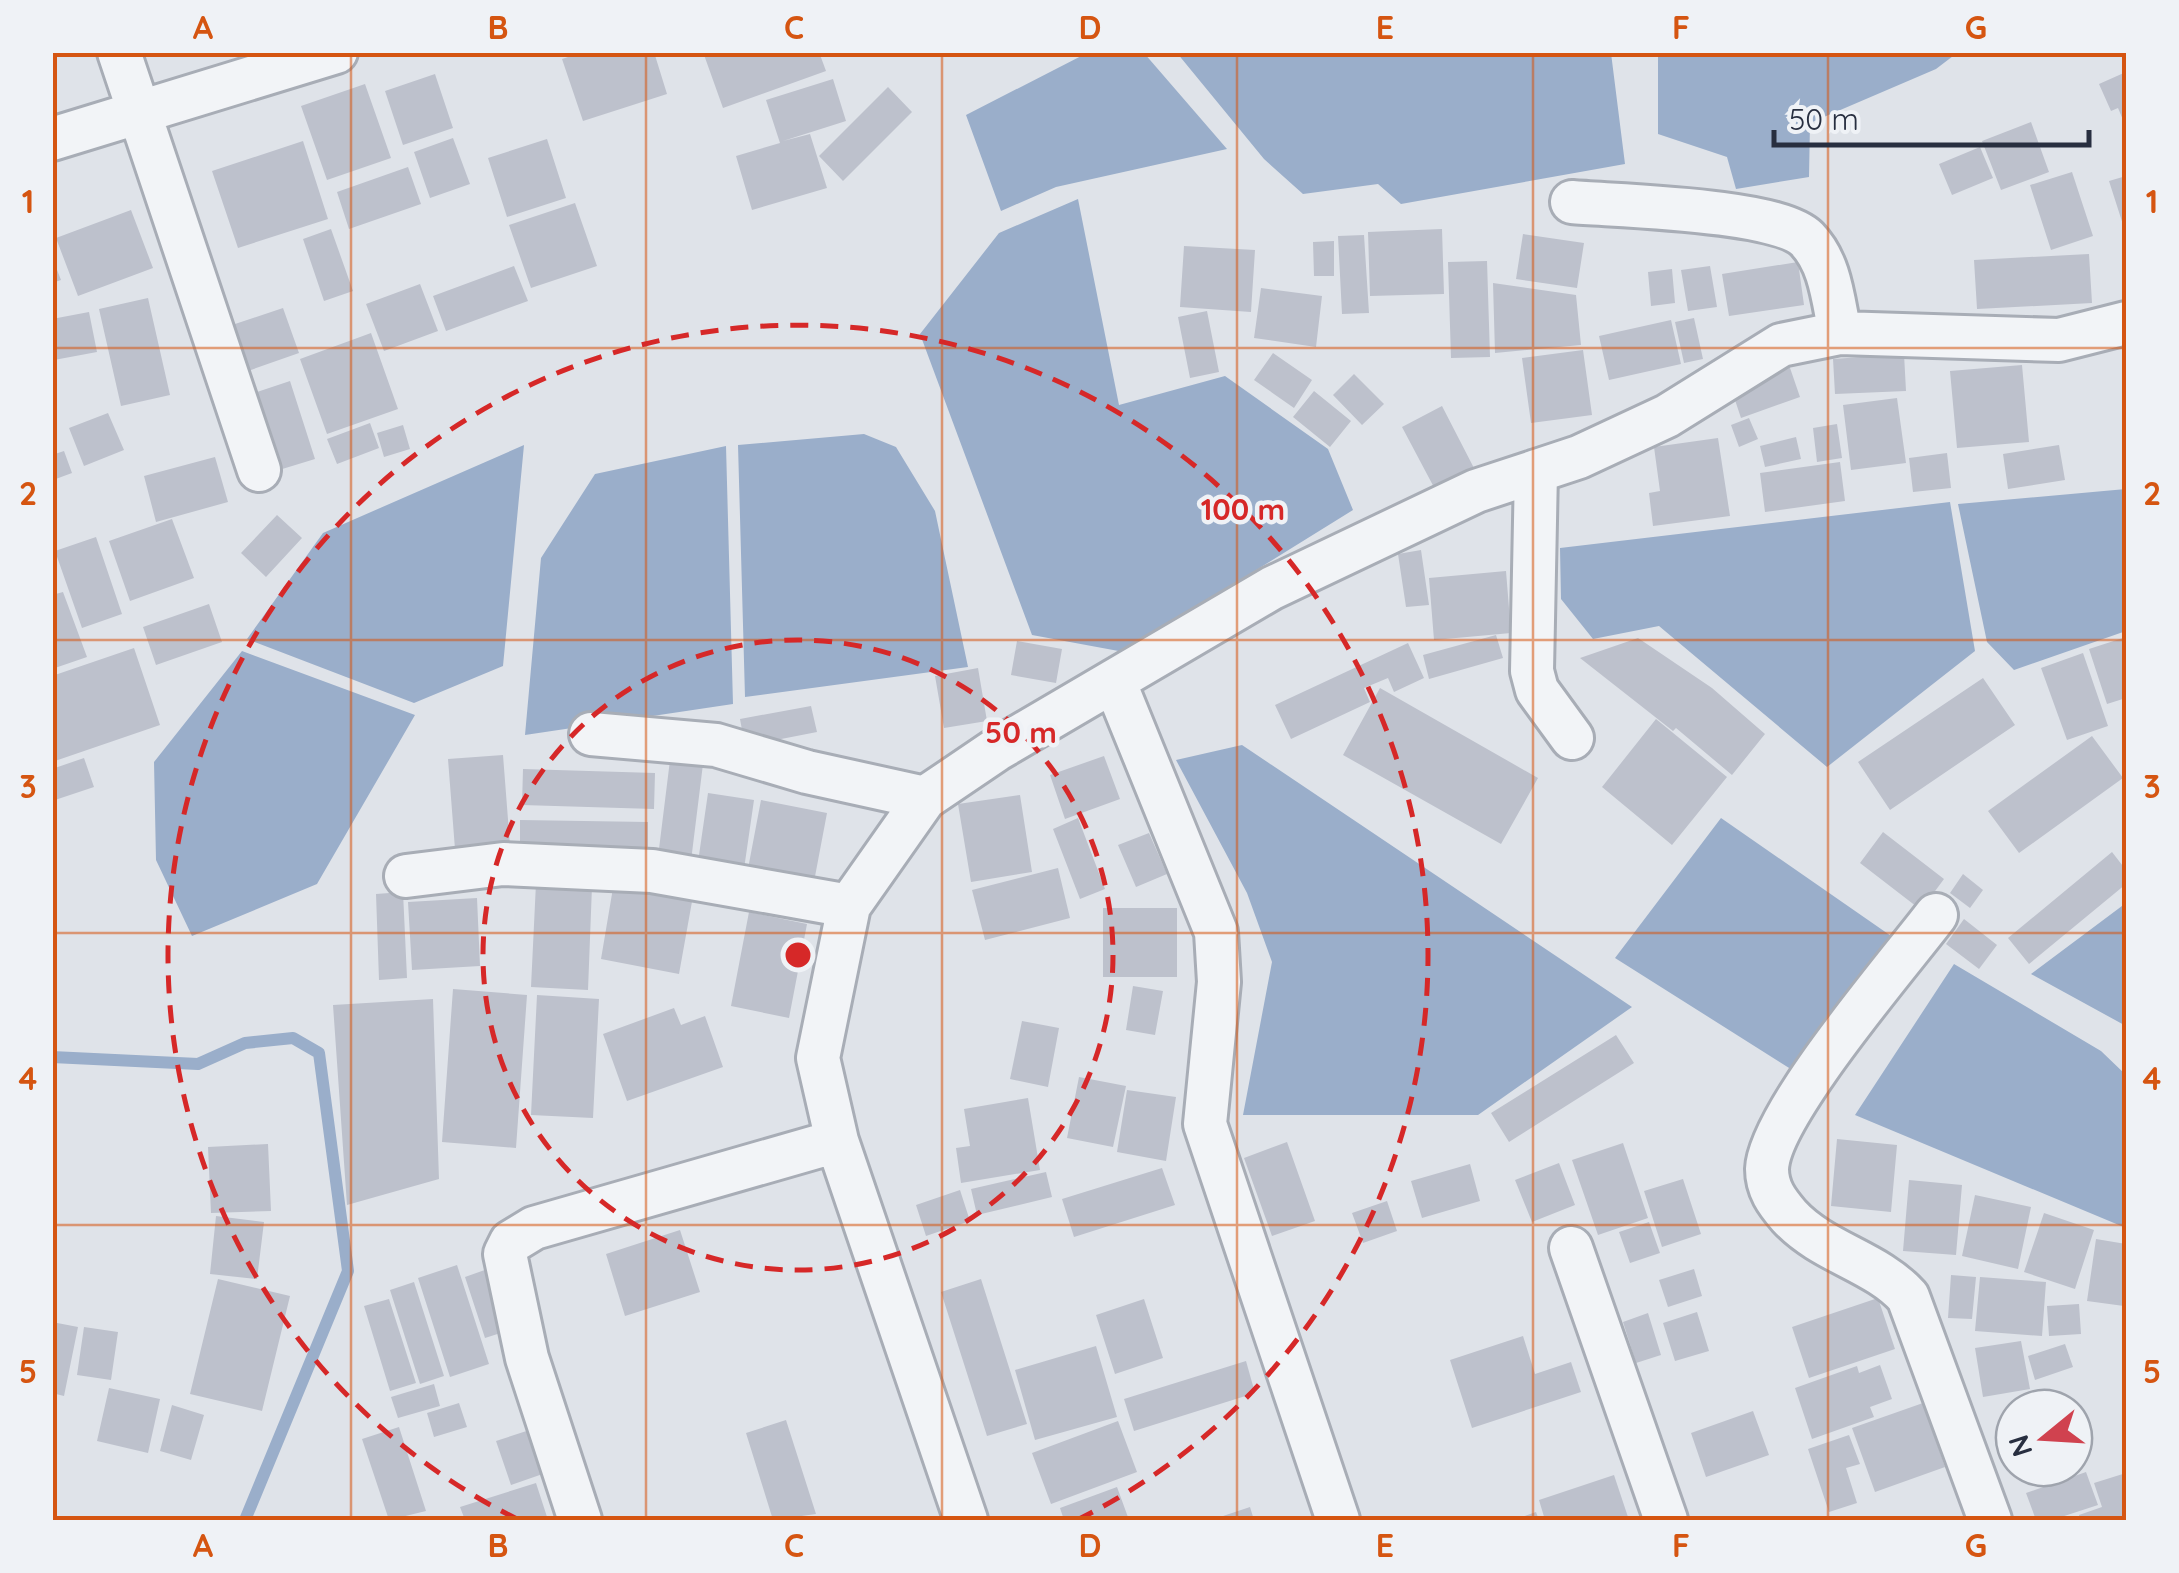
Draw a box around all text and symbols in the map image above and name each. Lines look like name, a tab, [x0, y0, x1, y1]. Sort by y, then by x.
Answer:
text: A	[193, 7, 214, 47]
text: B	[488, 7, 508, 47]
text: C	[784, 7, 804, 47]
text: D	[1079, 7, 1101, 47]
text: E	[1376, 7, 1394, 47]
text: F	[1672, 7, 1690, 47]
text: G	[1965, 7, 1987, 47]
scale bar	[1774, 85, 2089, 147]
text: 50 m	[1789, 100, 1859, 138]
text: 1	[22, 181, 34, 221]
text: 1	[2146, 181, 2158, 221]
text: 2	[19, 473, 37, 513]
text: 2	[2143, 473, 2161, 513]
text: 100 m	[1201, 490, 1285, 528]
text: 50 m	[985, 713, 1057, 751]
text: 3	[19, 766, 37, 806]
text: 3	[2143, 766, 2161, 806]
centre of rings	[780, 937, 816, 973]
text: 4	[19, 1058, 38, 1098]
text: 4	[2143, 1058, 2162, 1098]
text: 5	[19, 1351, 37, 1391]
text: 5	[2143, 1351, 2161, 1391]
north arrow	[1994, 1388, 2094, 1488]
text: N	[2000, 1431, 2040, 1461]
text: A	[193, 1525, 214, 1565]
text: B	[488, 1525, 508, 1565]
text: C	[784, 1525, 804, 1565]
text: D	[1079, 1525, 1101, 1565]
text: E	[1376, 1525, 1394, 1565]
text: F	[1672, 1525, 1690, 1565]
text: G	[1965, 1525, 1987, 1565]

